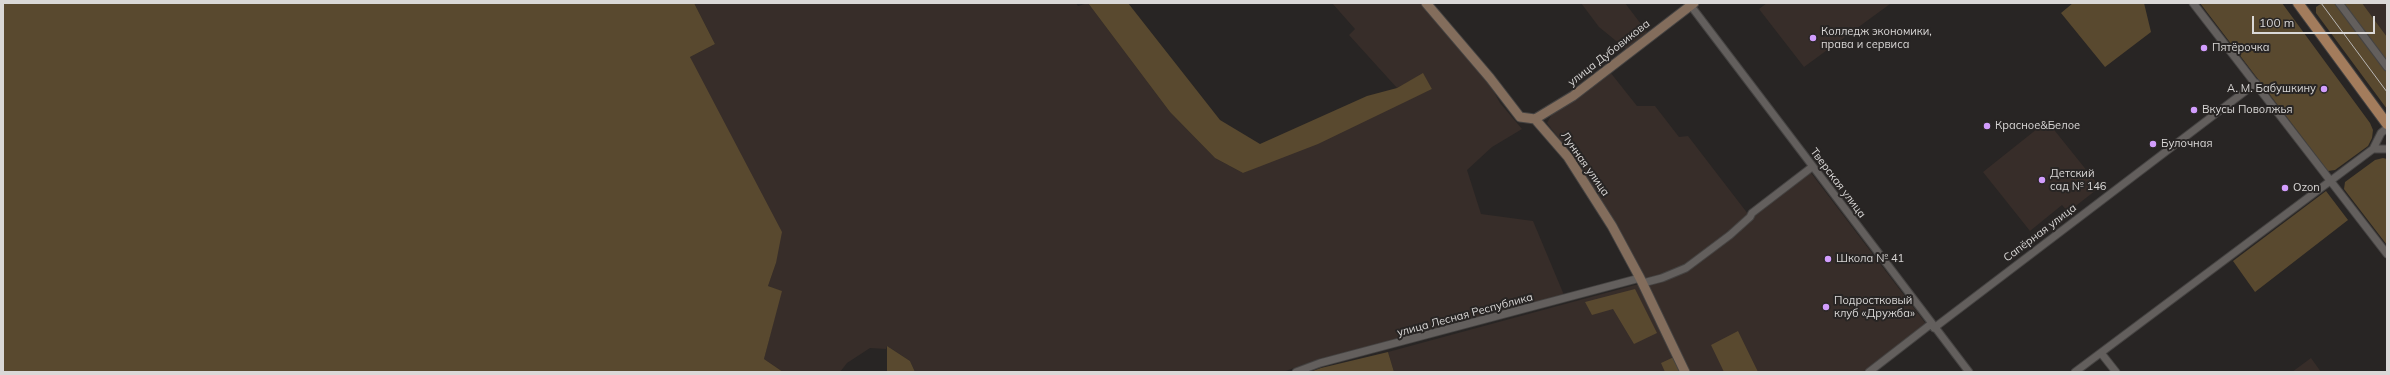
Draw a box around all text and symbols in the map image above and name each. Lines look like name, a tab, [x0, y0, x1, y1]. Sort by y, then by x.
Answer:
scale bar	[2254, 8, 2377, 34]
text: 100 m	[2259, 15, 2294, 30]
street label: улица Дубовикова	[1565, 17, 1653, 89]
place label: Колледж экономики, права и сервиса	[1821, 25, 1932, 51]
marker: Колледж экономики, права и сервиса	[1808, 33, 1818, 43]
place label: Пятёрочка	[2212, 41, 2269, 55]
marker: Пятёрочка	[2199, 43, 2209, 53]
place label: А. М. Бабушкину	[2227, 82, 2316, 96]
marker: А. М. Бабушкину	[2319, 84, 2329, 94]
place label: Вкусы Поволжья	[2202, 103, 2293, 117]
marker: Вкусы Поволжья	[2189, 105, 2199, 115]
place label: Красное&Белое	[1995, 119, 2080, 133]
marker: Красное&Белое	[1982, 121, 1992, 131]
street label: Лунная улица	[1558, 129, 1612, 199]
place label: Булочная	[2161, 137, 2212, 151]
marker: Булочная	[2148, 139, 2158, 149]
street label: Тверская улица	[1807, 146, 1869, 220]
place label: Детский сад № 146	[2050, 167, 2106, 193]
marker: Детский сад № 146	[2037, 175, 2047, 185]
place label: Ozon	[2293, 181, 2320, 195]
marker: Ozon	[2280, 183, 2290, 193]
street label: Сапёрная улица	[2001, 201, 2079, 265]
place label: Школа № 41	[1836, 252, 1904, 266]
marker: Школа № 41	[1823, 254, 1833, 264]
street label: улица Лесная Республика	[1396, 290, 1534, 340]
place label: Подростковый клуб «Дружба»	[1834, 294, 1915, 320]
marker: Подростковый клуб «Дружба»	[1821, 302, 1831, 312]

